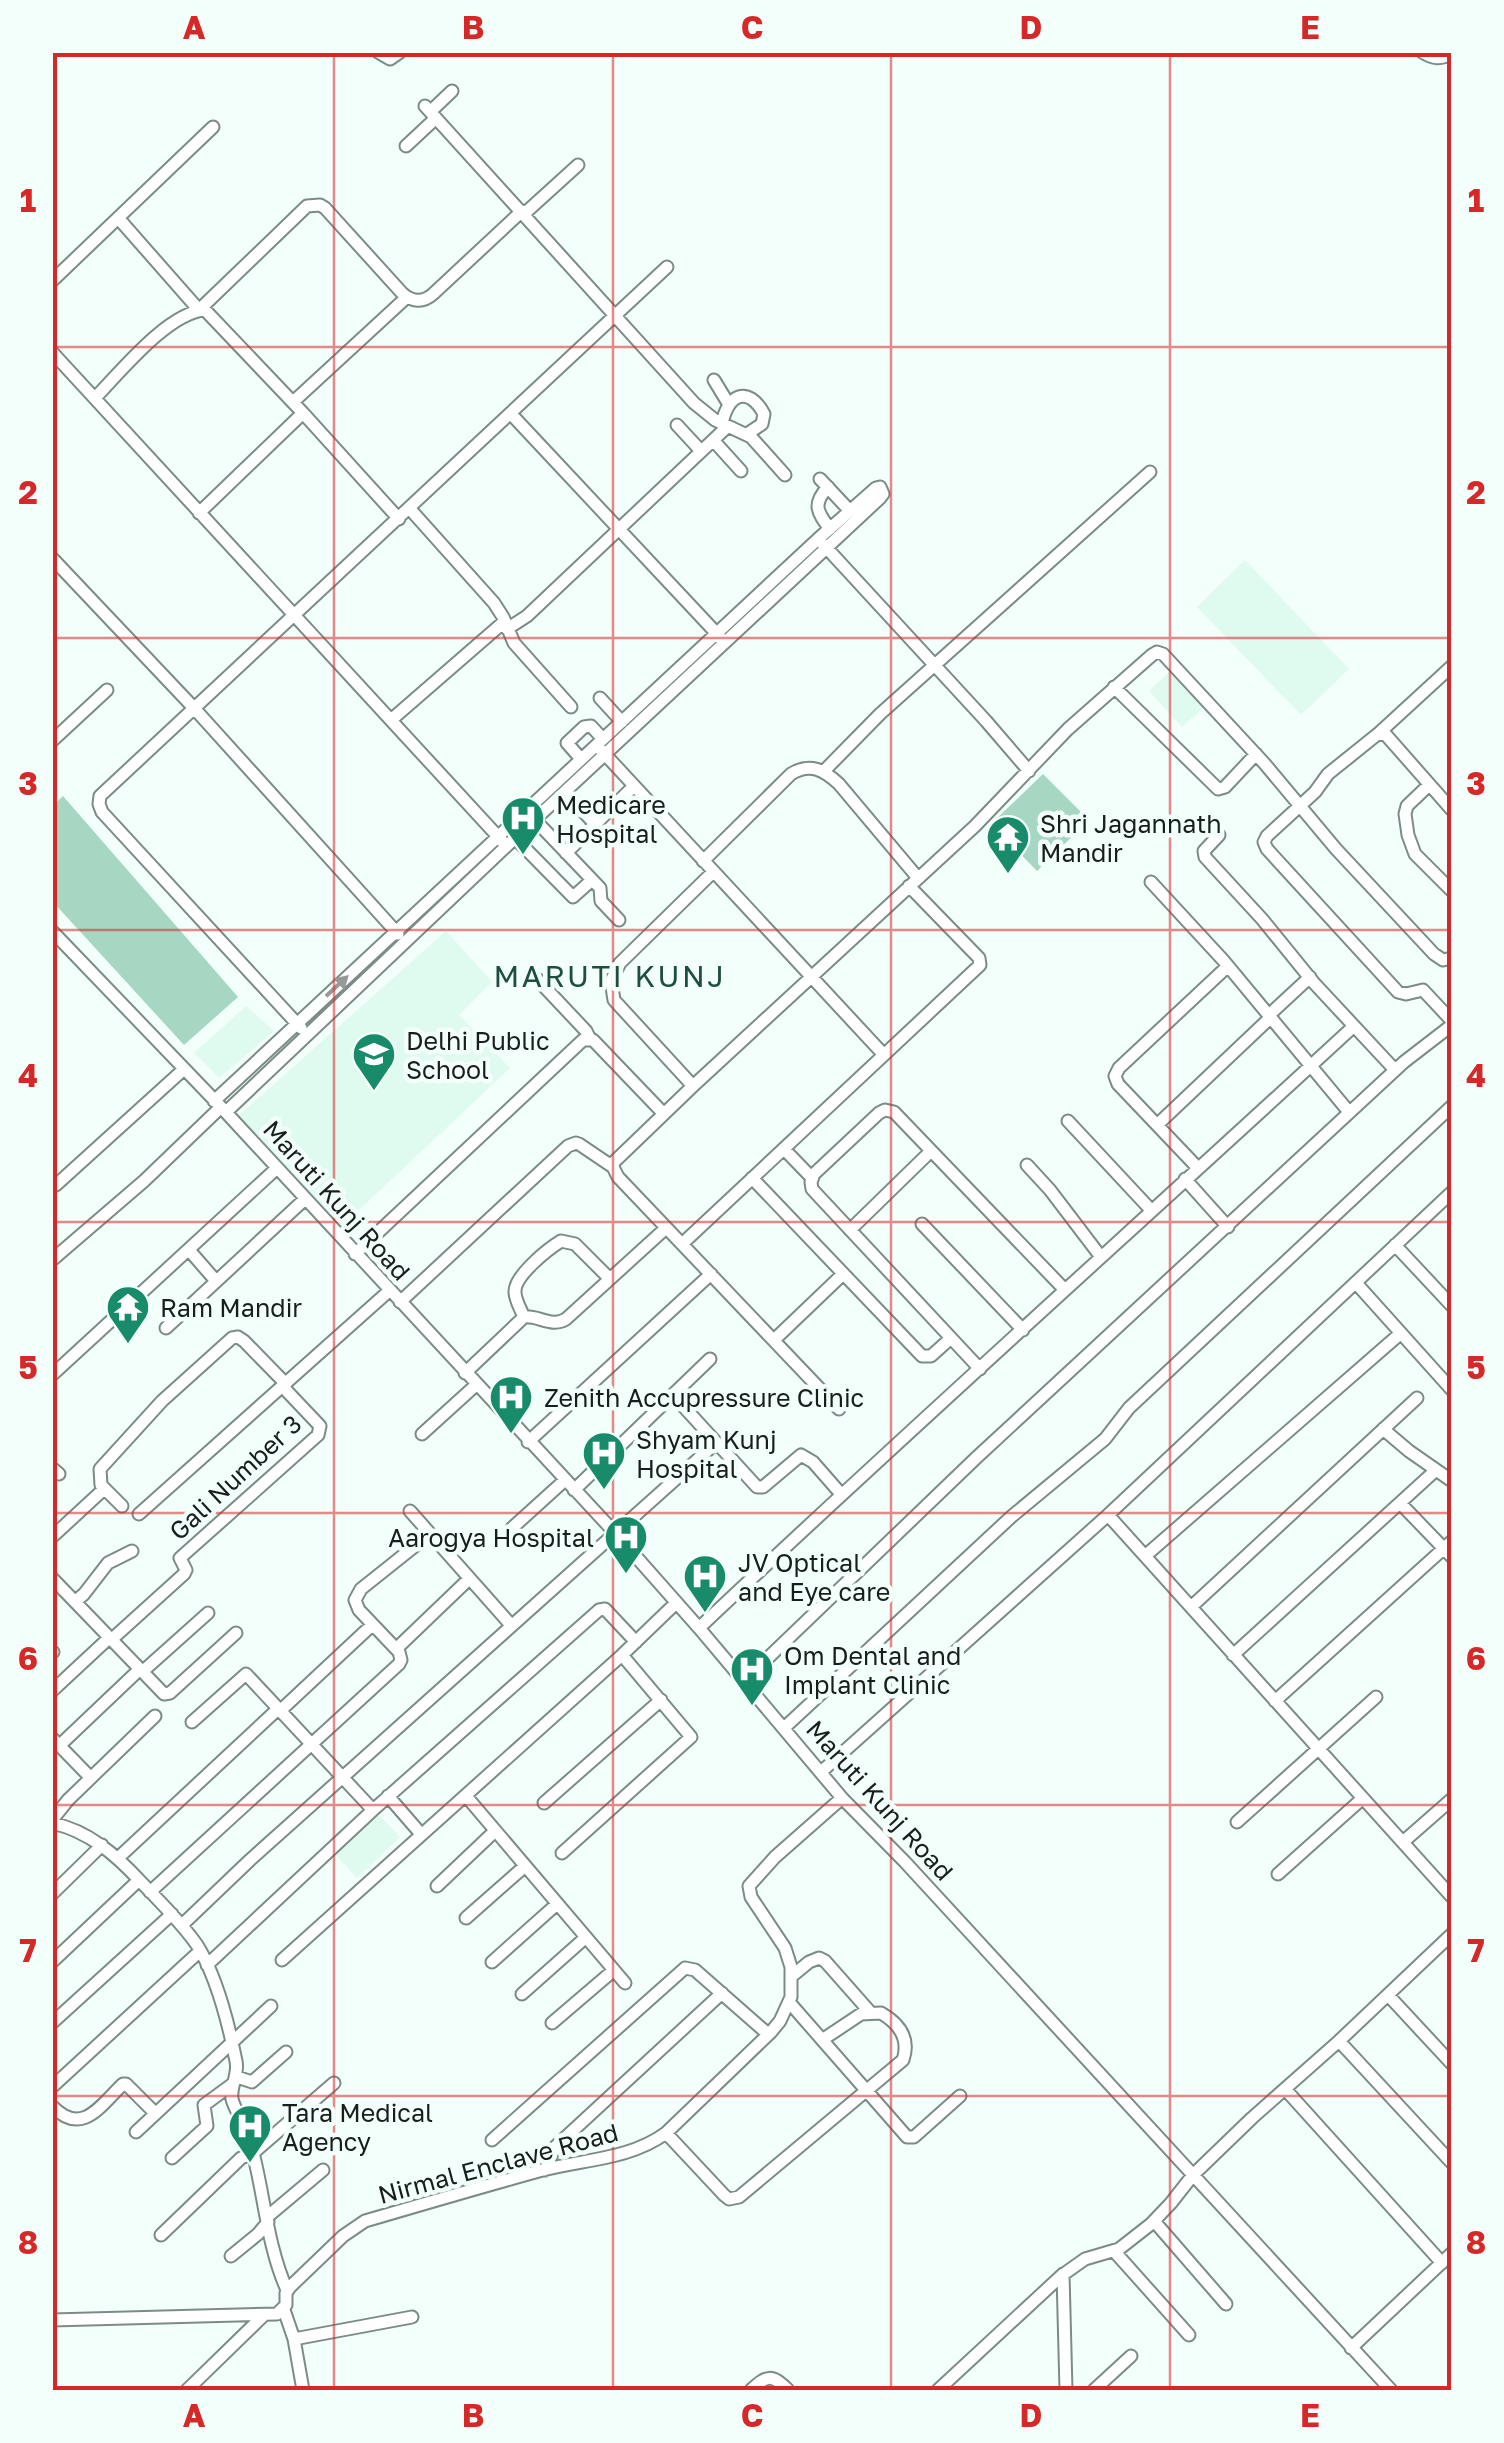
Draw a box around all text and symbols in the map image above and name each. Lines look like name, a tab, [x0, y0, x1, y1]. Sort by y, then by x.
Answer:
text: A	[183, 8, 206, 46]
text: B	[462, 8, 484, 46]
text: C	[741, 8, 763, 46]
text: D	[1020, 8, 1042, 46]
text: E	[1300, 8, 1320, 46]
text: 1	[20, 181, 36, 219]
text: 1	[1468, 181, 1484, 219]
text: 2	[18, 473, 38, 511]
text: 2	[1466, 473, 1486, 511]
text: 3	[18, 764, 38, 802]
text: 3	[1466, 764, 1486, 802]
place label: Medicare Hospital	[556, 789, 666, 849]
hospital icon: Medicare Hospital	[500, 795, 546, 856]
place label: Shri Jagannath Mandir	[1040, 808, 1222, 868]
temple icon: Shri Jagannath Mandir	[985, 814, 1031, 875]
district label: MARUTI KUNJ	[494, 958, 726, 994]
one-way arrow	[325, 975, 349, 998]
place label: Delhi Public School	[406, 1025, 550, 1085]
school or university icon: Delhi Public School	[351, 1031, 397, 1092]
text: 4	[18, 1056, 38, 1094]
text: 4	[1466, 1056, 1486, 1094]
street label: Maruti Kunj Road	[257, 1113, 417, 1287]
temple icon: Ram Mandir	[105, 1284, 151, 1345]
place label: Ram Mandir	[160, 1292, 302, 1323]
text: 5	[18, 1348, 38, 1386]
text: 5	[1466, 1348, 1486, 1386]
hospital icon: Zenith Accupressure Clinic	[488, 1374, 534, 1435]
place label: Zenith Accupressure Clinic	[544, 1382, 864, 1413]
street label: Gali Number 3	[162, 1408, 308, 1546]
place label: Shyam Kunj Hospital	[636, 1424, 777, 1484]
hospital icon: Shyam Kunj Hospital	[581, 1430, 627, 1491]
hospital icon: Aarogya Hospital	[603, 1514, 649, 1575]
place label: Aarogya Hospital	[388, 1522, 594, 1553]
place label: JV Optical and Eye care	[738, 1547, 890, 1607]
hospital icon: JV Optical and Eye care	[682, 1553, 728, 1614]
text: 6	[18, 1639, 38, 1677]
text: 6	[1466, 1639, 1486, 1677]
place label: Om Dental and Implant Clinic	[784, 1640, 961, 1700]
hospital icon: Om Dental and Implant Clinic	[729, 1646, 775, 1707]
street label: Maruti Kunj Road	[800, 1713, 960, 1887]
text: 7	[19, 1931, 37, 1969]
text: 7	[1467, 1931, 1485, 1969]
place label: Tara Medical Agency	[282, 2097, 433, 2157]
hospital icon: Tara Medical Agency	[227, 2103, 273, 2164]
street label: Nirmal Enclave Road	[375, 2116, 621, 2210]
text: 8	[18, 2223, 38, 2261]
text: 8	[1466, 2223, 1486, 2261]
text: A	[183, 2396, 206, 2434]
text: B	[462, 2396, 484, 2434]
text: C	[741, 2396, 763, 2434]
text: D	[1020, 2396, 1042, 2434]
text: E	[1300, 2396, 1320, 2434]

